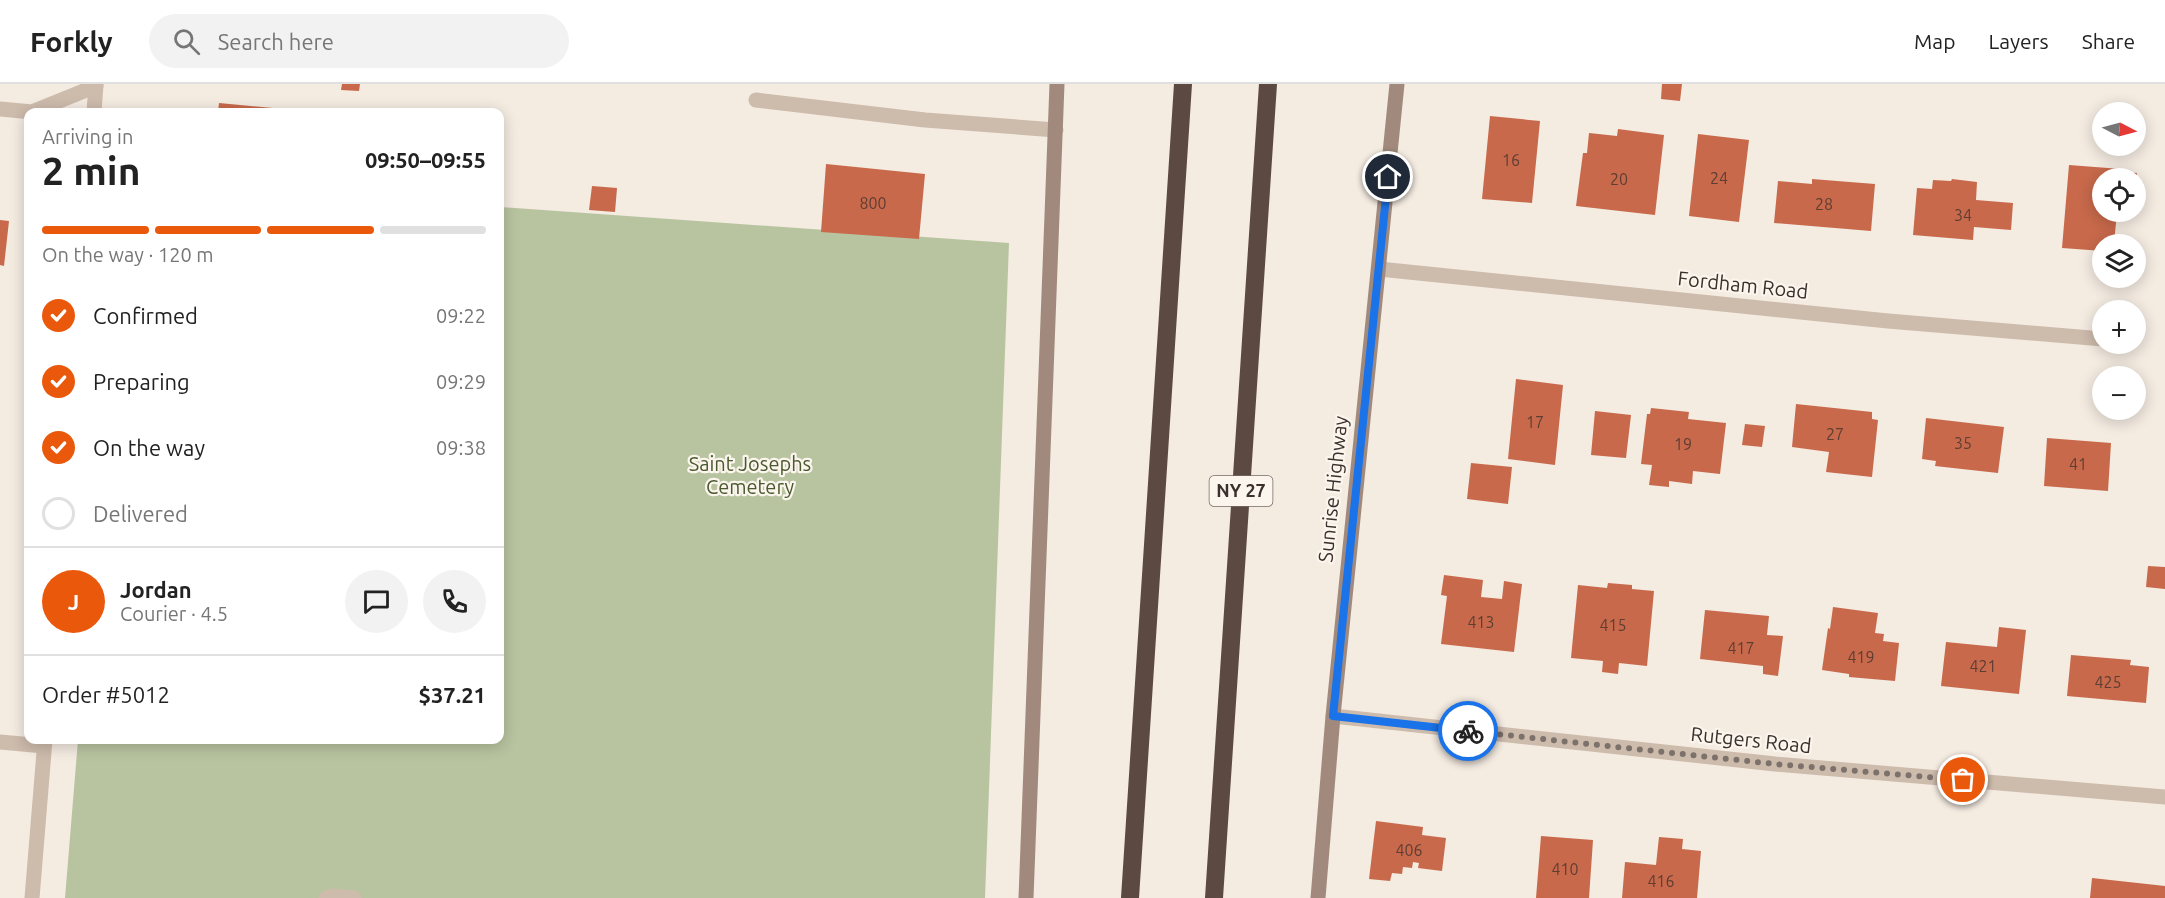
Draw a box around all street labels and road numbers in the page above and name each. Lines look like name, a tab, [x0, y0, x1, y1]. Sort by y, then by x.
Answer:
street label: Fordham Road	[1677, 266, 1809, 303]
street label: Sunrise Highway	[1313, 414, 1352, 563]
road number: NY 27	[1210, 476, 1272, 506]
street label: Rutgers Road	[1690, 722, 1813, 757]

